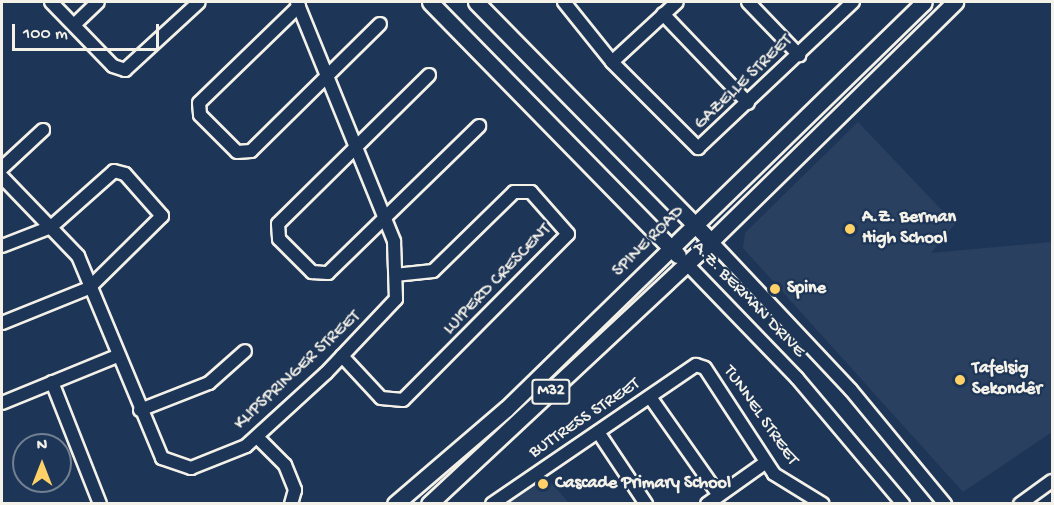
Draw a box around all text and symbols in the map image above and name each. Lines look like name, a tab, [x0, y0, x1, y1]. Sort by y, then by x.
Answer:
scale bar	[15, 12, 162, 50]
text: 100 m	[23, 24, 68, 45]
street label: GAZELLE STREET	[691, 31, 797, 135]
street label: SPINE ROAD	[609, 202, 689, 282]
place label: A.Z. Berman High School	[862, 208, 956, 250]
street label: LUIPERD CRESCENT	[439, 220, 557, 340]
marker: A.Z. Berman High School	[843, 222, 857, 236]
street label: A.Z. BERMAN DRIVE	[687, 237, 809, 363]
place label: Spine	[787, 278, 826, 300]
marker: Spine	[768, 282, 782, 296]
street label: KLIPSPRINGER STREET	[230, 307, 366, 435]
place label: Tafelsig Sekondêr	[972, 359, 1042, 401]
street label: TUNNEL STREET	[718, 362, 802, 470]
marker: Tafelsig Sekondêr	[953, 373, 967, 387]
street label: BUTTRESS STREET	[525, 374, 645, 464]
road number: M32	[530, 379, 572, 405]
north arrow	[12, 433, 72, 493]
text: N	[37, 437, 47, 456]
place label: Cascade Primary School	[555, 473, 731, 495]
marker: Cascade Primary School	[536, 477, 550, 491]

